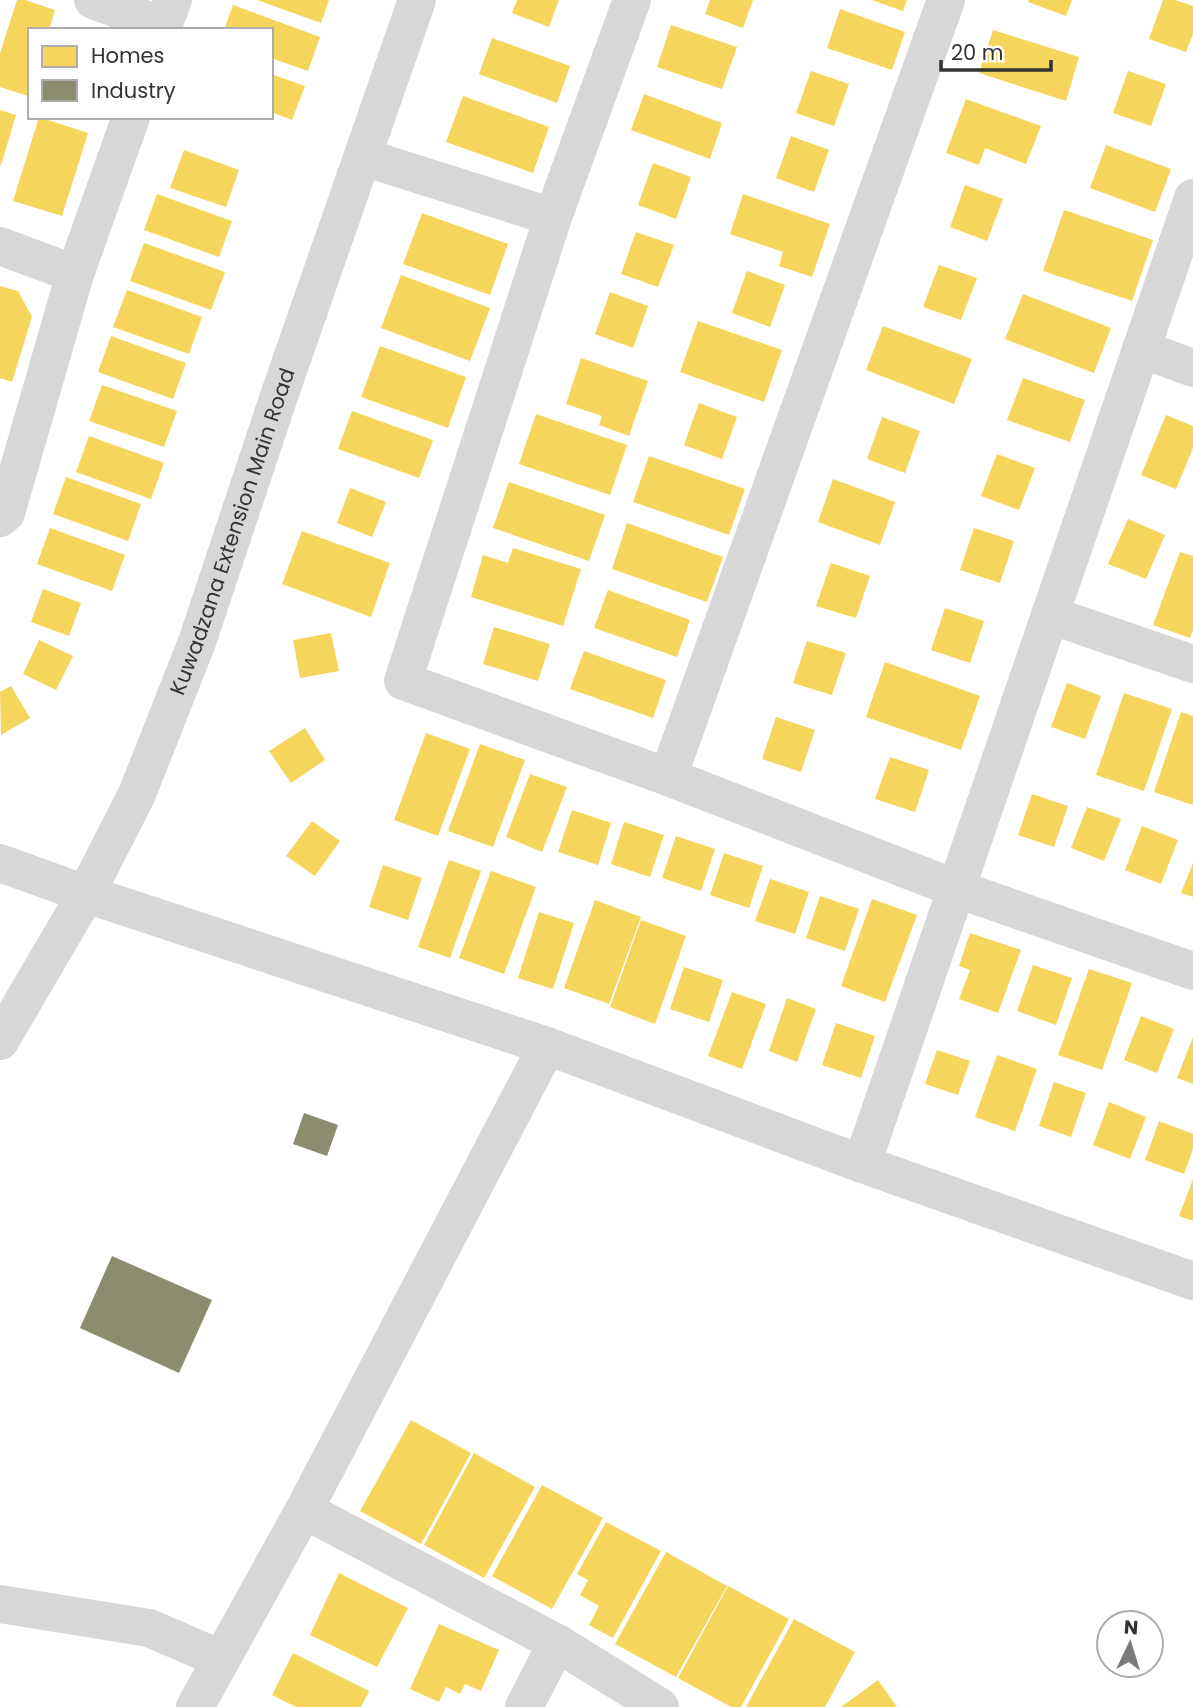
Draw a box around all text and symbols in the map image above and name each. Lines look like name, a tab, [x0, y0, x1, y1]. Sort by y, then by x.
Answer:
legend	[28, 28, 273, 119]
scale bar	[941, 28, 1051, 72]
text: 20 m	[951, 38, 1004, 67]
text: Homes	[91, 41, 165, 70]
text: Industry	[91, 76, 176, 105]
street label: Kuwadzana Extension Main Road	[163, 364, 302, 699]
north arrow	[1095, 1609, 1165, 1679]
text: N	[1123, 1614, 1139, 1642]

